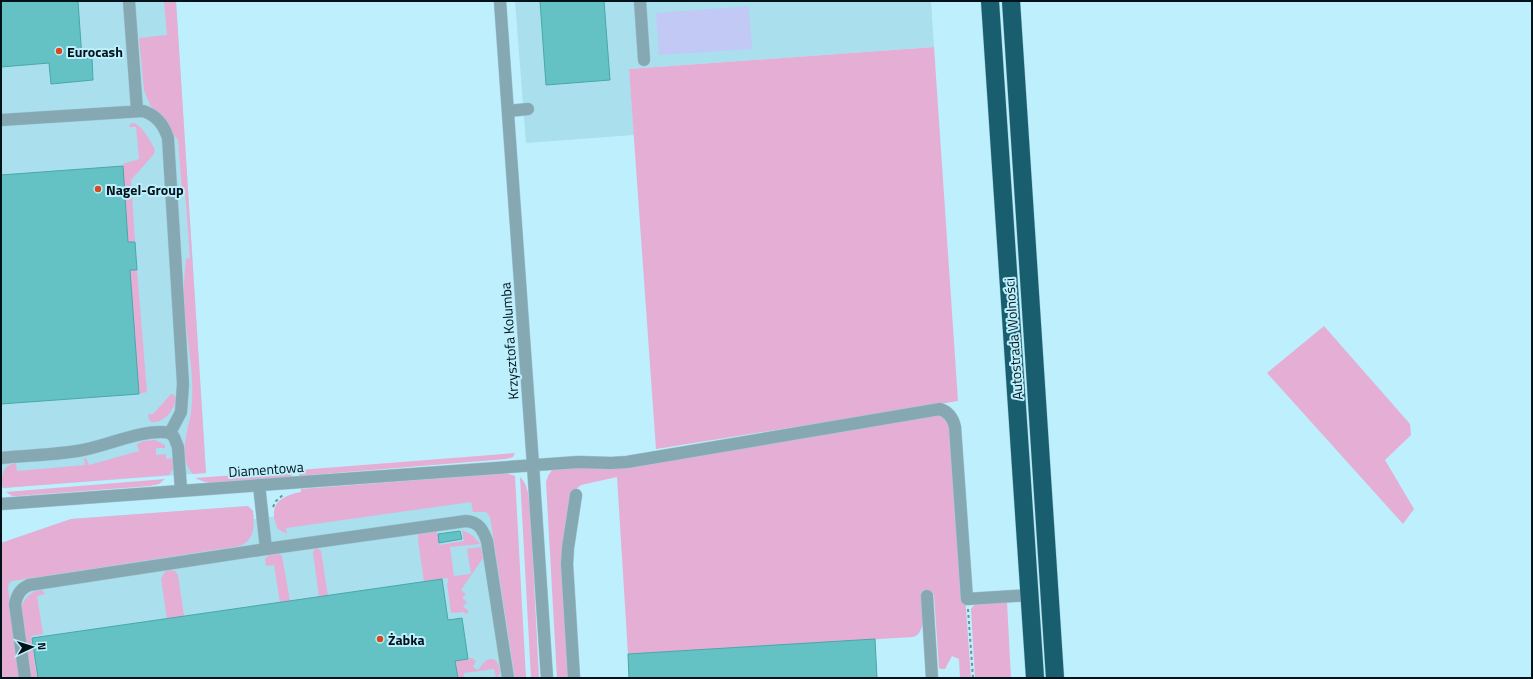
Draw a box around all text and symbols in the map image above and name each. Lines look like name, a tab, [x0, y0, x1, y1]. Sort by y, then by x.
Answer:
place label: Eurocash	[67, 41, 123, 62]
marker: Eurocash	[54, 46, 64, 56]
place label: Nagel-Group	[106, 179, 184, 200]
marker: Nagel-Group	[93, 184, 103, 194]
street label: Autostrada Wolności	[998, 277, 1028, 401]
street label: Krzysztofa Kolumba	[494, 282, 524, 400]
street label: Diamentowa	[228, 456, 304, 482]
north arrow	[12, 627, 52, 667]
place label: Żabka	[388, 629, 425, 650]
marker: Żabka	[375, 634, 385, 644]
text: N	[34, 642, 50, 651]

